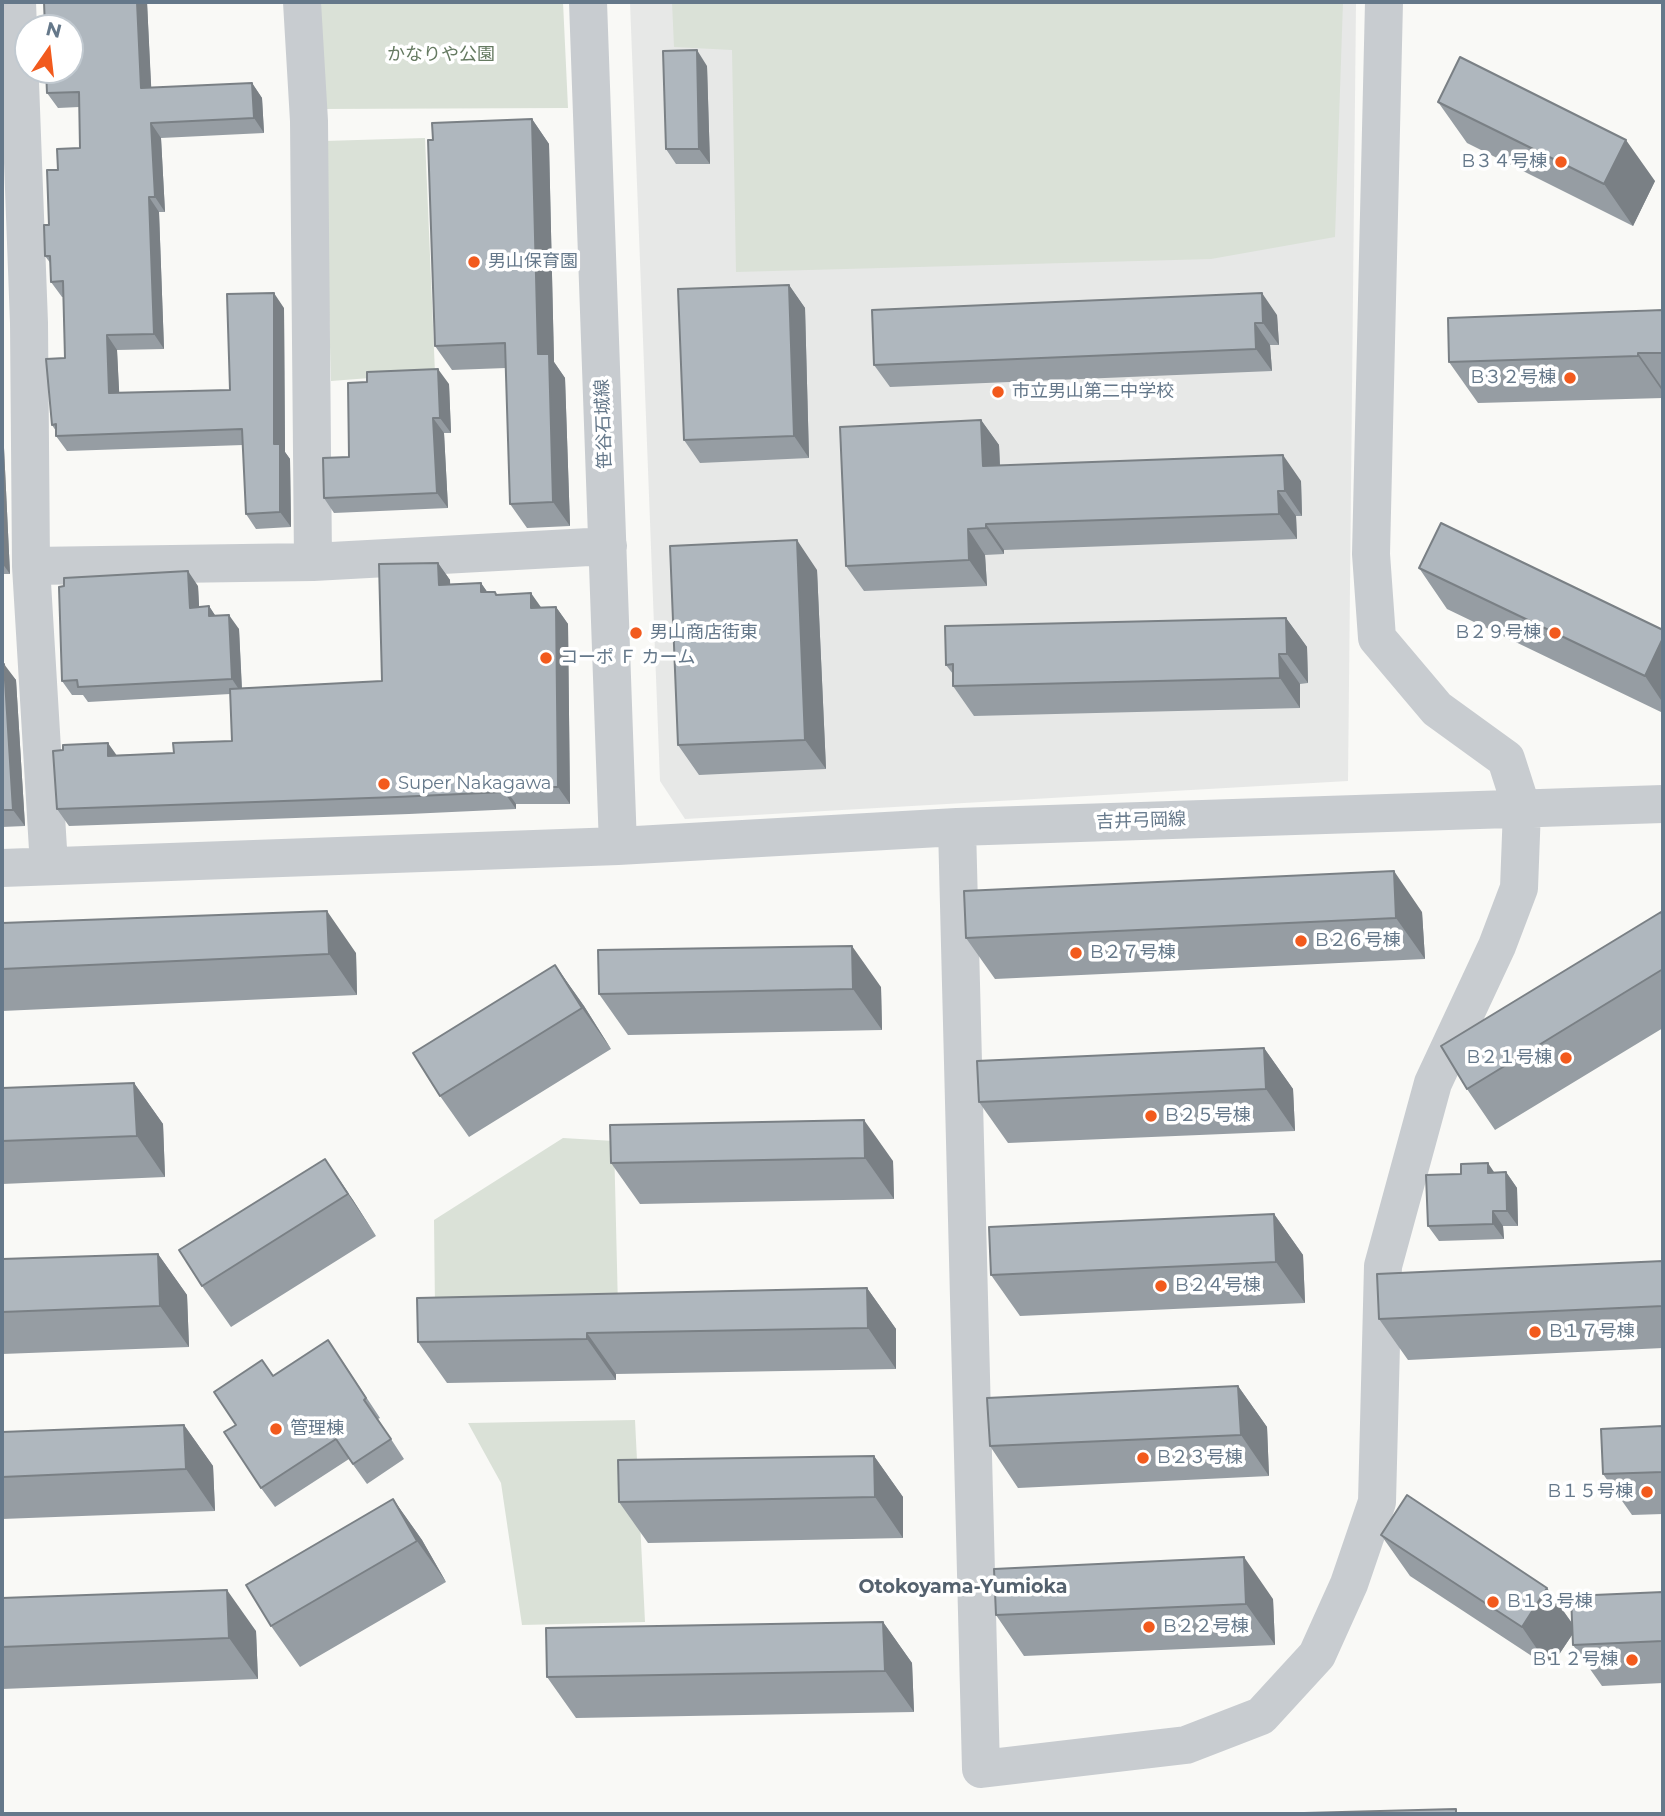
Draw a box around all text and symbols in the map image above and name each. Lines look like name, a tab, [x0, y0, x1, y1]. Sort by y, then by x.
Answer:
north arrow	[14, 14, 84, 84]
text: N	[43, 17, 64, 43]
park label: かなりや公園	[387, 44, 495, 66]
place label: B３４号棟	[1461, 151, 1547, 173]
marker: B３４号棟	[1553, 154, 1569, 170]
place label: 男山保育園	[488, 251, 578, 273]
marker: 男山保育園	[466, 254, 482, 270]
place label: B３２号棟	[1470, 367, 1556, 389]
marker: B３２号棟	[1562, 370, 1578, 386]
street label: 笹谷石城線	[592, 379, 616, 469]
place label: 市立男山第二中学校	[1012, 381, 1174, 403]
marker: 市立男山第二中学校	[990, 384, 1006, 400]
place label: 男山商店街東	[650, 622, 758, 644]
place label: B２９号棟	[1455, 622, 1541, 644]
marker: 男山商店街東	[628, 625, 644, 641]
marker: B２９号棟	[1547, 625, 1563, 641]
place label: コーポ Ｆ カーム	[560, 647, 695, 669]
marker: コーポ Ｆ カーム	[538, 650, 554, 666]
place label: Super Nakagawa	[398, 773, 551, 795]
marker: Super Nakagawa	[376, 776, 392, 792]
street label: 吉井弓岡線	[1096, 809, 1186, 833]
place label: B２６号棟	[1315, 930, 1401, 952]
marker: B２６号棟	[1293, 933, 1309, 949]
place label: B２７号棟	[1090, 942, 1176, 964]
marker: B２７号棟	[1068, 945, 1084, 961]
place label: B２１号棟	[1466, 1047, 1552, 1069]
marker: B２１号棟	[1558, 1050, 1574, 1066]
place label: B２５号棟	[1165, 1105, 1251, 1127]
marker: B２５号棟	[1143, 1108, 1159, 1124]
place label: B２４号棟	[1175, 1275, 1261, 1297]
marker: B２４号棟	[1153, 1278, 1169, 1294]
place label: B１７号棟	[1549, 1321, 1635, 1343]
marker: B１７号棟	[1527, 1324, 1543, 1340]
place label: 管理棟	[290, 1418, 344, 1440]
marker: 管理棟	[268, 1421, 284, 1437]
place label: B２３号棟	[1157, 1447, 1243, 1469]
marker: B２３号棟	[1135, 1450, 1151, 1466]
place label: B１５号棟	[1547, 1481, 1633, 1503]
marker: B１５号棟	[1639, 1484, 1655, 1500]
district label: Otokoyama-Yumioka	[858, 1576, 1068, 1598]
place label: B１３号棟	[1507, 1591, 1593, 1613]
marker: B１３号棟	[1485, 1594, 1501, 1610]
place label: B２２号棟	[1163, 1616, 1249, 1638]
marker: B２２号棟	[1141, 1619, 1157, 1635]
place label: B１２号棟	[1532, 1649, 1618, 1671]
marker: B１２号棟	[1624, 1652, 1640, 1668]

